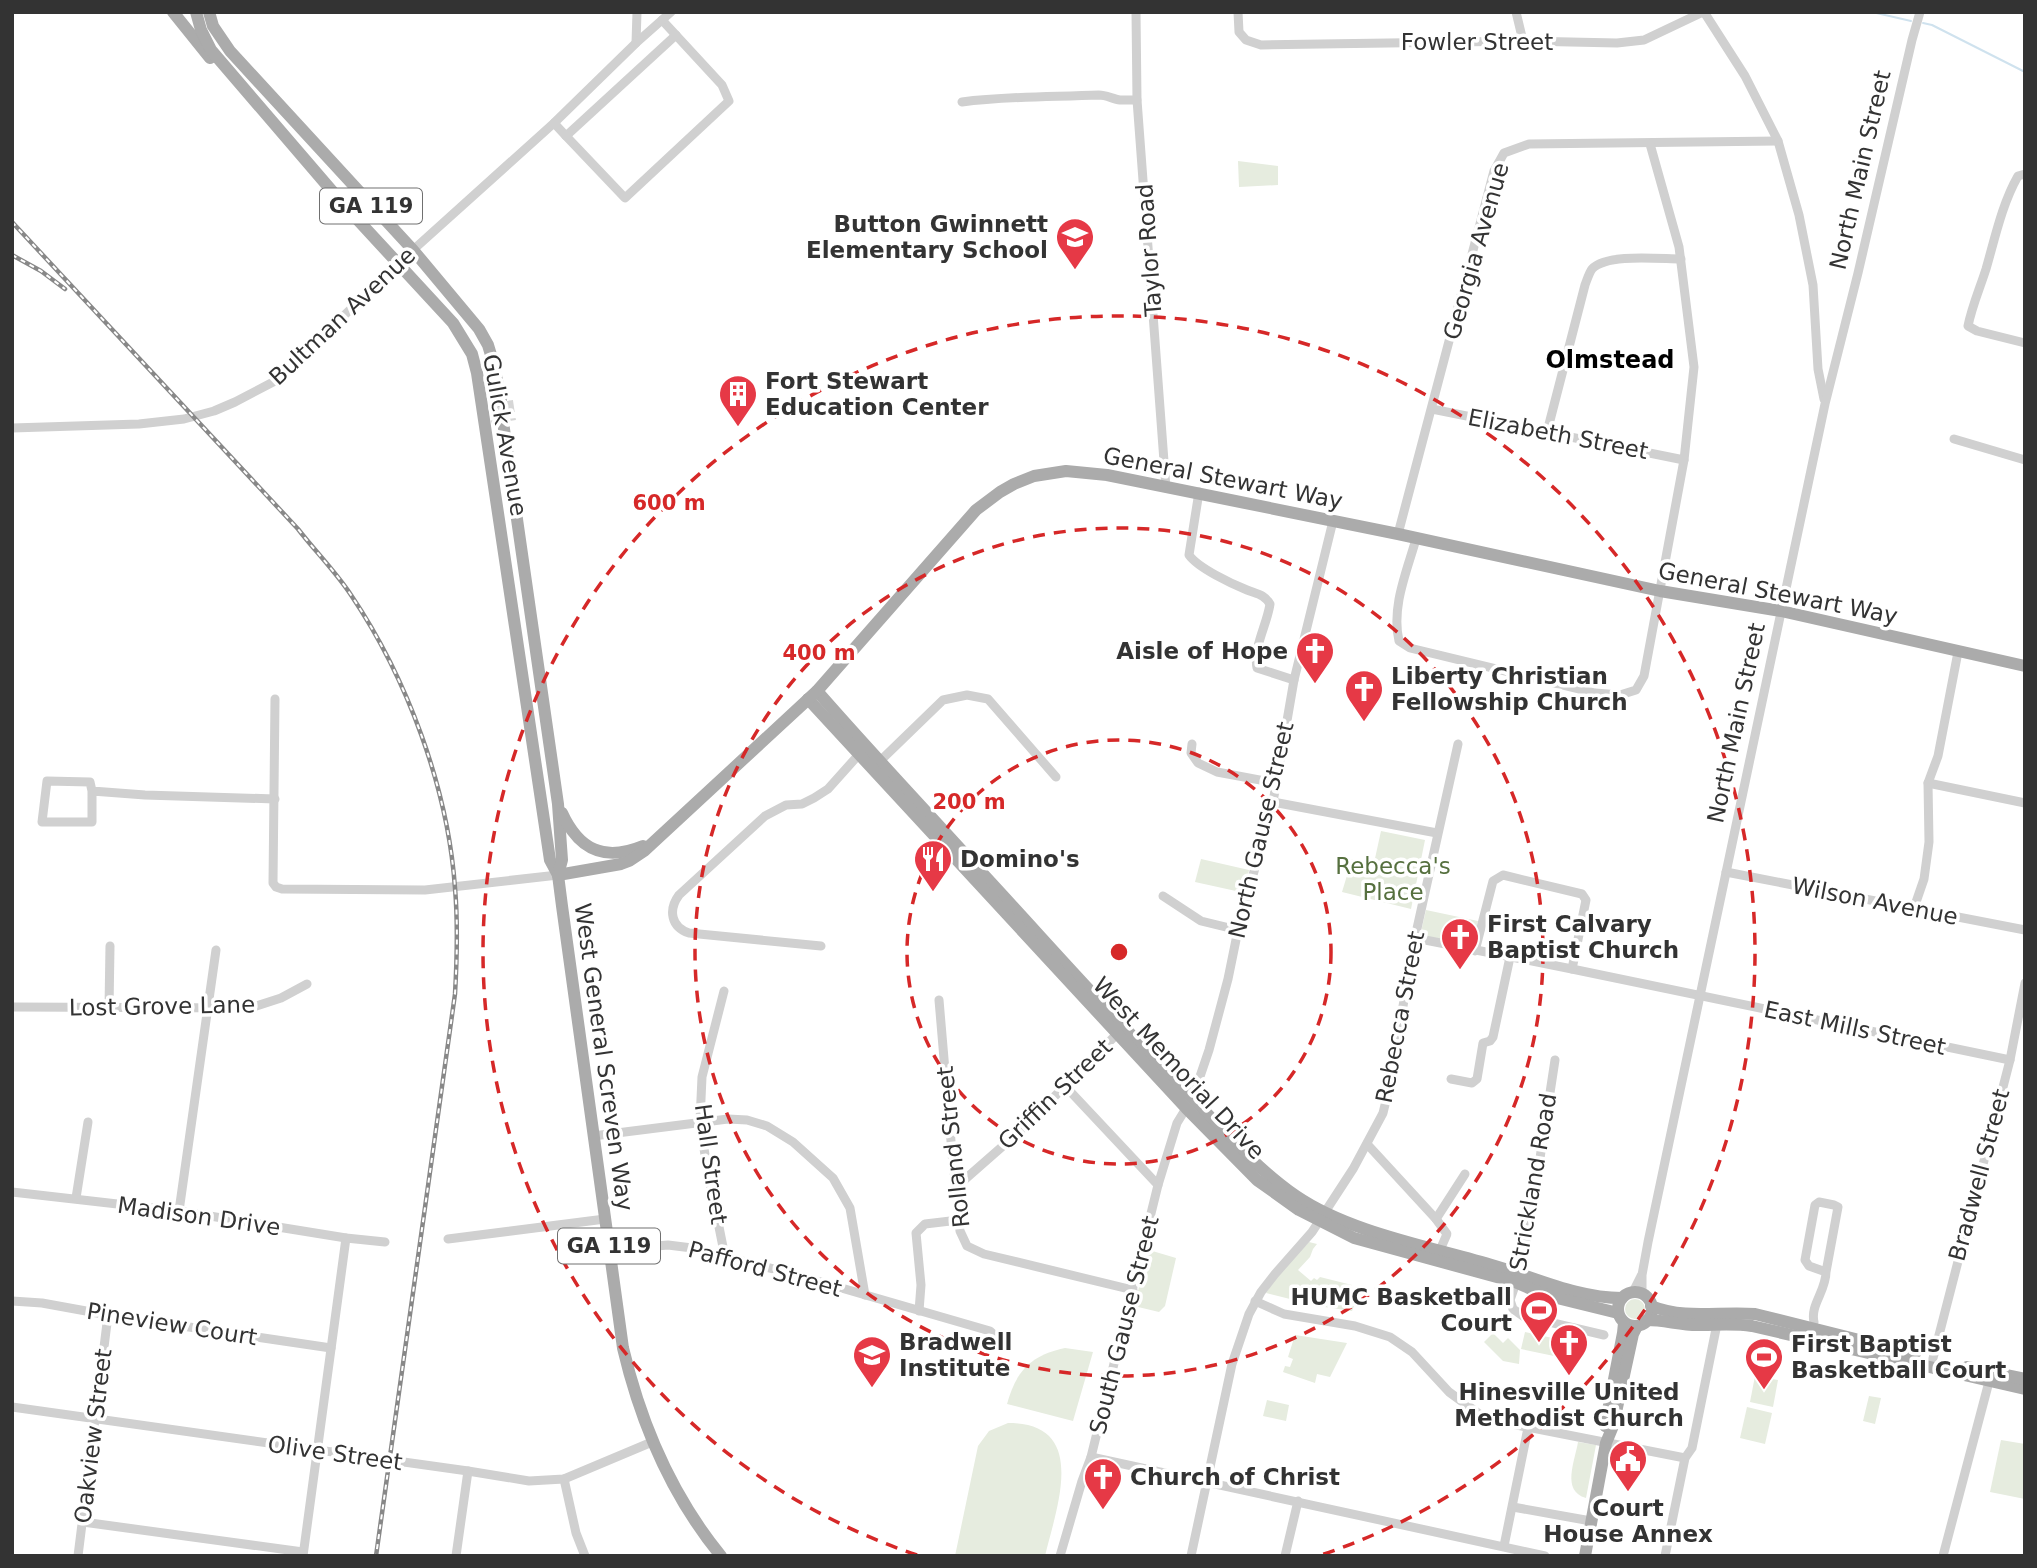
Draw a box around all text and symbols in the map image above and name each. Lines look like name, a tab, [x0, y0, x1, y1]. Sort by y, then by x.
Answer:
street label: Fowler Street	[1401, 29, 1553, 55]
street label: North Main Street	[1824, 68, 1896, 272]
street label: Georgia Avenue	[1438, 159, 1514, 343]
street label: Taylor Road	[1131, 183, 1167, 318]
road number: GA 119	[320, 188, 422, 224]
place label: Button Gwinnett Elementary School	[806, 211, 1048, 263]
school or university icon: Button Gwinnett Elementary School	[1054, 216, 1096, 271]
street label: Bultman Avenue	[264, 242, 420, 390]
district label: Olmstead	[1545, 346, 1675, 374]
street label: Gulick Avenue	[478, 352, 532, 518]
place label: Fort Stewart Education Center	[765, 368, 989, 420]
building icon: Fort Stewart Education Center	[717, 373, 759, 428]
street label: Elizabeth Street	[1466, 404, 1650, 464]
street label: General Stewart Way	[1101, 442, 1345, 514]
text: 600 m	[632, 491, 706, 515]
street label: General Stewart Way	[1656, 557, 1900, 629]
street label: North Main Street	[1702, 621, 1770, 825]
church icon: Aisle of Hope	[1294, 630, 1336, 685]
place label: Aisle of Hope	[1116, 638, 1288, 664]
text: 400 m	[782, 641, 856, 665]
place label: Liberty Christian Fellowship Church	[1391, 663, 1628, 715]
church icon: Liberty Christian Fellowship Church	[1343, 668, 1385, 723]
street label: North Gause Street	[1223, 719, 1299, 941]
text: 200 m	[932, 790, 1006, 814]
restaurant icon: Domino's	[912, 838, 954, 893]
place label: Domino's	[960, 846, 1080, 872]
park label: Rebecca's Place	[1335, 853, 1451, 905]
street label: Wilson Avenue	[1790, 872, 1960, 930]
street label: West General Screven Way	[570, 901, 638, 1213]
place label: First Calvary Baptist Church	[1487, 911, 1679, 963]
church icon: First Calvary Baptist Church	[1439, 916, 1481, 971]
street label: Rebecca Street	[1371, 929, 1429, 1105]
centre of rings	[1107, 940, 1131, 964]
street label: West Memorial Drive	[1088, 972, 1270, 1164]
street label: Lost Grove Lane	[69, 991, 255, 1021]
street label: East Mills Street	[1762, 996, 1948, 1060]
street label: Griffin Street	[993, 1033, 1117, 1155]
street label: Rolland Street	[932, 1065, 974, 1229]
street label: Bradwell Street	[1944, 1086, 2014, 1264]
street label: Strickland Road	[1505, 1091, 1561, 1273]
street label: Hall Street	[690, 1102, 732, 1226]
street label: Madison Drive	[116, 1192, 282, 1240]
street label: South Gause Street	[1084, 1213, 1164, 1437]
road number: GA 119	[558, 1228, 660, 1264]
street label: Pafford Street	[685, 1236, 845, 1302]
place label: HUMC Basketball Court	[1291, 1284, 1512, 1336]
sports icon: HUMC Basketball Court	[1518, 1289, 1560, 1344]
street label: Pineview Court	[85, 1298, 259, 1350]
church icon: Hinesville United Methodist Church	[1548, 1322, 1590, 1377]
place label: Bradwell Institute	[899, 1329, 1012, 1381]
place label: First Baptist Basketball Court	[1791, 1331, 2006, 1383]
school or university icon: Bradwell Institute	[851, 1334, 893, 1389]
sports icon: First Baptist Basketball Court	[1743, 1336, 1785, 1391]
street label: Oakview Street	[69, 1347, 117, 1525]
place label: Hinesville United Methodist Church	[1454, 1379, 1684, 1431]
street label: Olive Street	[266, 1431, 404, 1475]
public building icon: Court House Annex	[1607, 1438, 1649, 1493]
church icon: Church of Christ	[1082, 1456, 1124, 1511]
place label: Church of Christ	[1130, 1464, 1340, 1490]
place label: Court House Annex	[1543, 1495, 1713, 1547]

